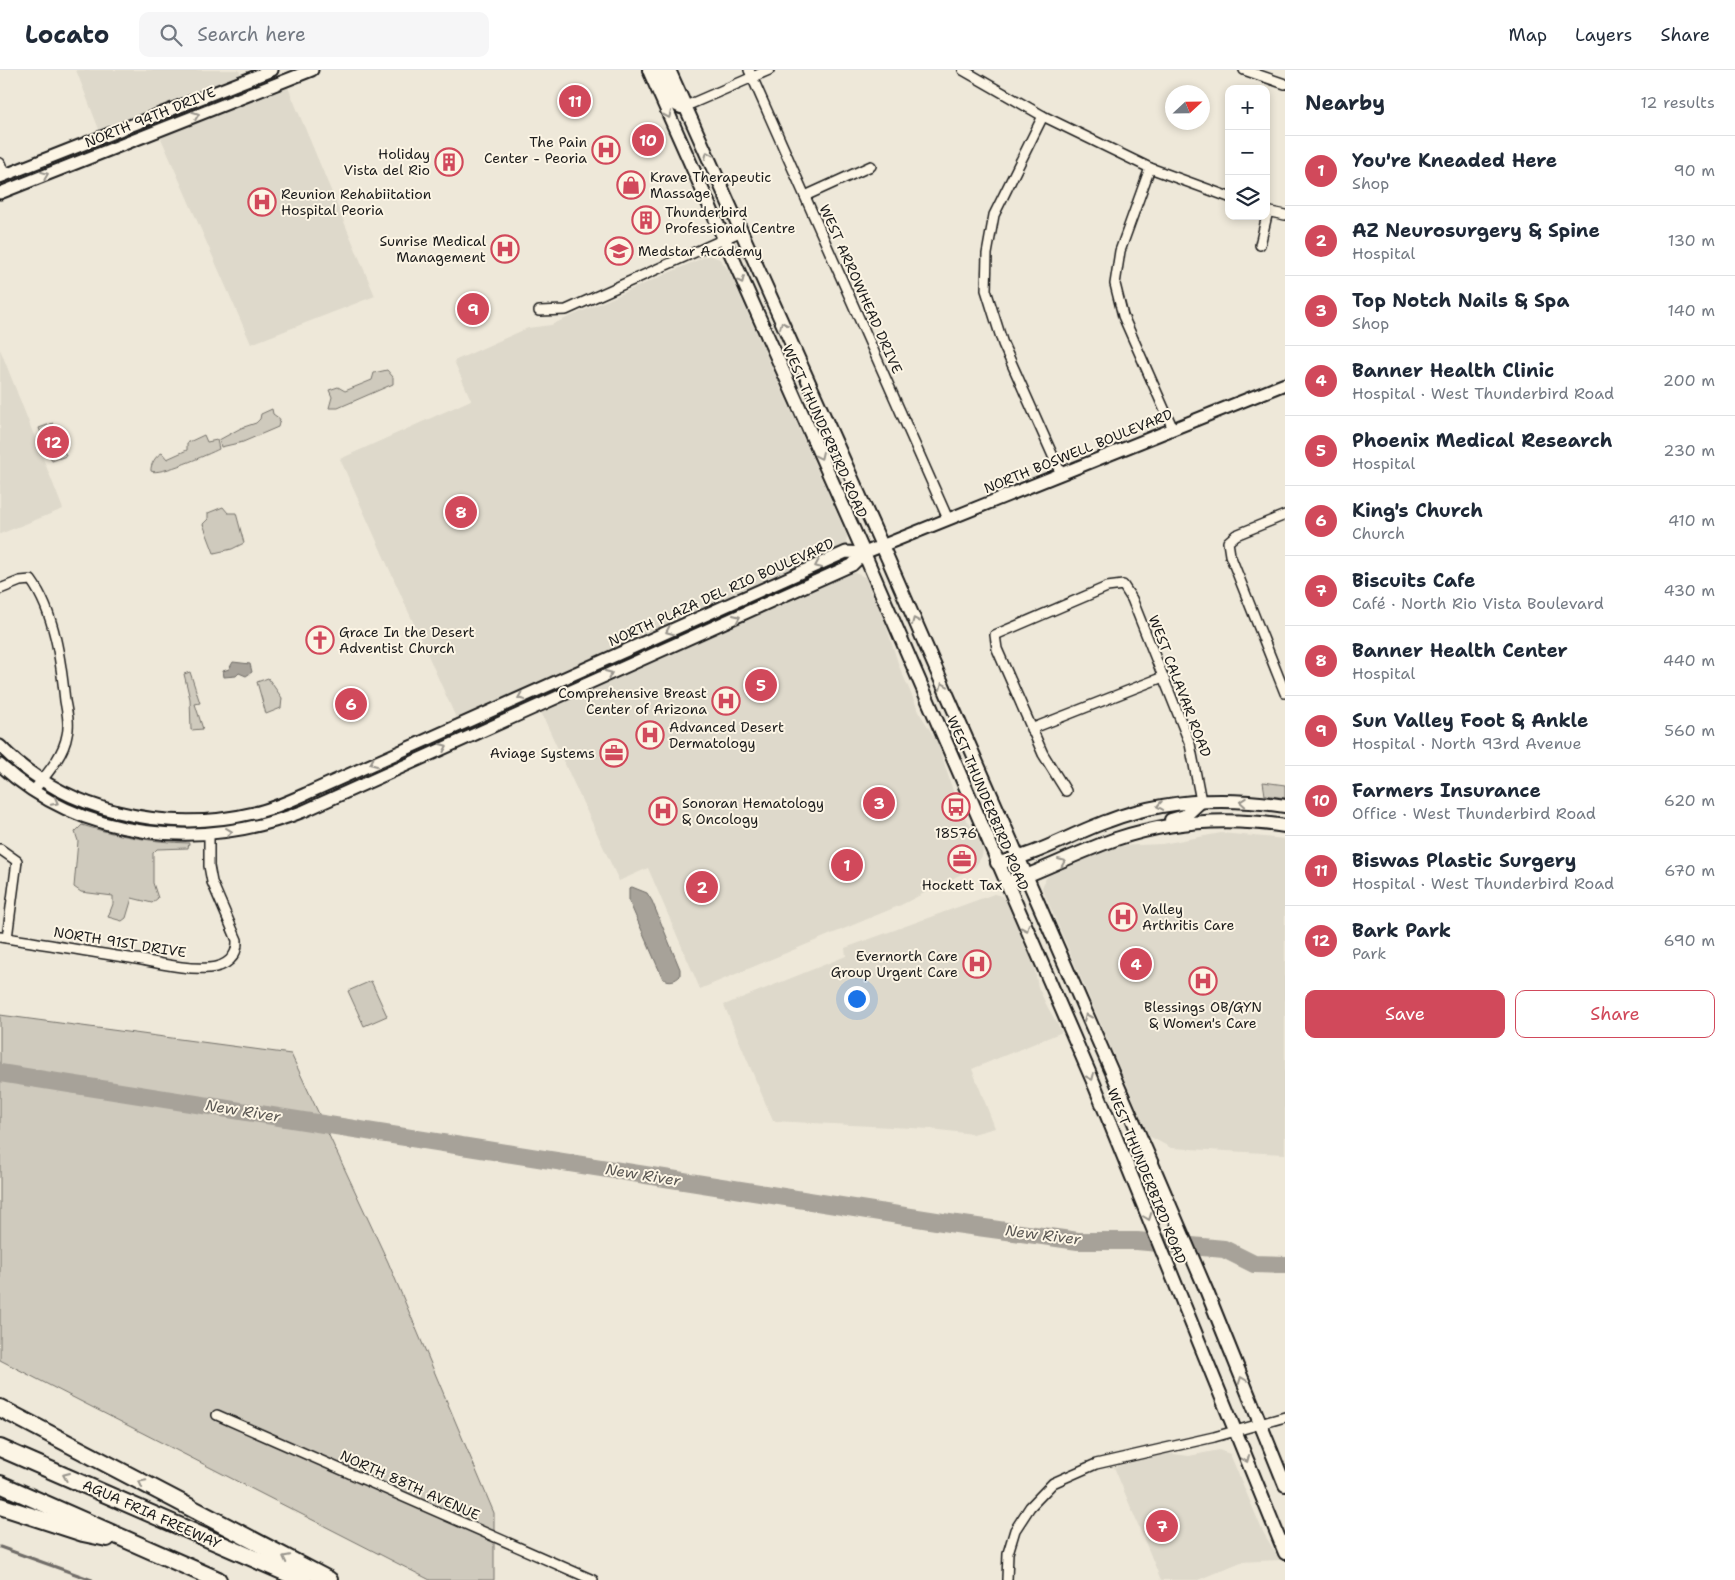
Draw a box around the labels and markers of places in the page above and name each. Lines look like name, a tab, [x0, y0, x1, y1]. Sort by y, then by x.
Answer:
pin: 11	[559, 82, 591, 120]
pin: 10	[632, 121, 664, 159]
place label: The Pain Center - Peoria	[484, 133, 587, 167]
hospital icon: The Pain Center - Peoria	[591, 135, 621, 165]
place label: Holiday Vista del Rio	[344, 145, 430, 179]
building icon: Holiday Vista del Rio	[434, 147, 464, 177]
place label: Krave Therapeutic Massage	[650, 168, 771, 202]
shop icon: Krave Therapeutic Massage	[616, 170, 646, 200]
place label: Reunion Rehabiitation Hospital Peoria	[281, 185, 432, 219]
hospital icon: Reunion Rehabiitation Hospital Peoria	[247, 187, 277, 217]
place label: Thunderbird Professional Centre	[665, 203, 795, 237]
building icon: Thunderbird Professional Centre	[631, 205, 661, 235]
place label: Sunrise Medical Management	[379, 232, 487, 266]
hospital icon: Sunrise Medical Management	[490, 234, 520, 264]
school or university icon: Medstar Academy	[604, 236, 634, 266]
place label: Medstar Academy	[638, 242, 762, 260]
pin: 9	[457, 290, 489, 328]
pin: 12	[37, 423, 69, 461]
pin: 8	[445, 493, 477, 531]
place label: Grace In the Desert Adventist Church	[339, 623, 475, 657]
church icon: Grace In the Desert Adventist Church	[305, 625, 335, 655]
pin: 5	[745, 666, 777, 704]
place label: Comprehensive Breast Center of Arizona	[558, 684, 707, 718]
pin: 6	[335, 685, 367, 723]
hospital icon: Comprehensive Breast Center of Arizona	[711, 686, 741, 716]
place label: Advanced Desert Dermatology	[669, 718, 784, 752]
hospital icon: Advanced Desert Dermatology	[635, 720, 665, 750]
office icon: Aviage Systems	[599, 738, 629, 768]
place label: Aviage Systems	[490, 744, 595, 762]
pin: 3	[863, 784, 895, 822]
bus stop icon: 18576	[941, 792, 971, 822]
place label: Sonoran Hematology & Oncology	[682, 794, 824, 828]
hospital icon: Sonoran Hematology & Oncology	[648, 796, 678, 826]
place label: 18576	[935, 824, 977, 842]
office icon: Hockett Tax	[947, 844, 977, 874]
pin: 1	[831, 846, 863, 884]
pin: 2	[686, 868, 718, 906]
place label: Hockett Tax	[922, 876, 1002, 894]
place label: Valley Arthritis Care	[1142, 900, 1234, 934]
hospital icon: Valley Arthritis Care	[1108, 902, 1138, 932]
pin: 4	[1120, 945, 1152, 983]
place label: Evernorth Care Group Urgent Care	[831, 947, 958, 981]
hospital icon: Evernorth Care Group Urgent Care	[962, 949, 992, 979]
hospital icon: Blessings OB/GYN & Women's Care	[1188, 966, 1218, 996]
place label: Blessings OB/GYN & Women's Care	[1144, 998, 1262, 1032]
pin: 7	[1146, 1507, 1178, 1545]

